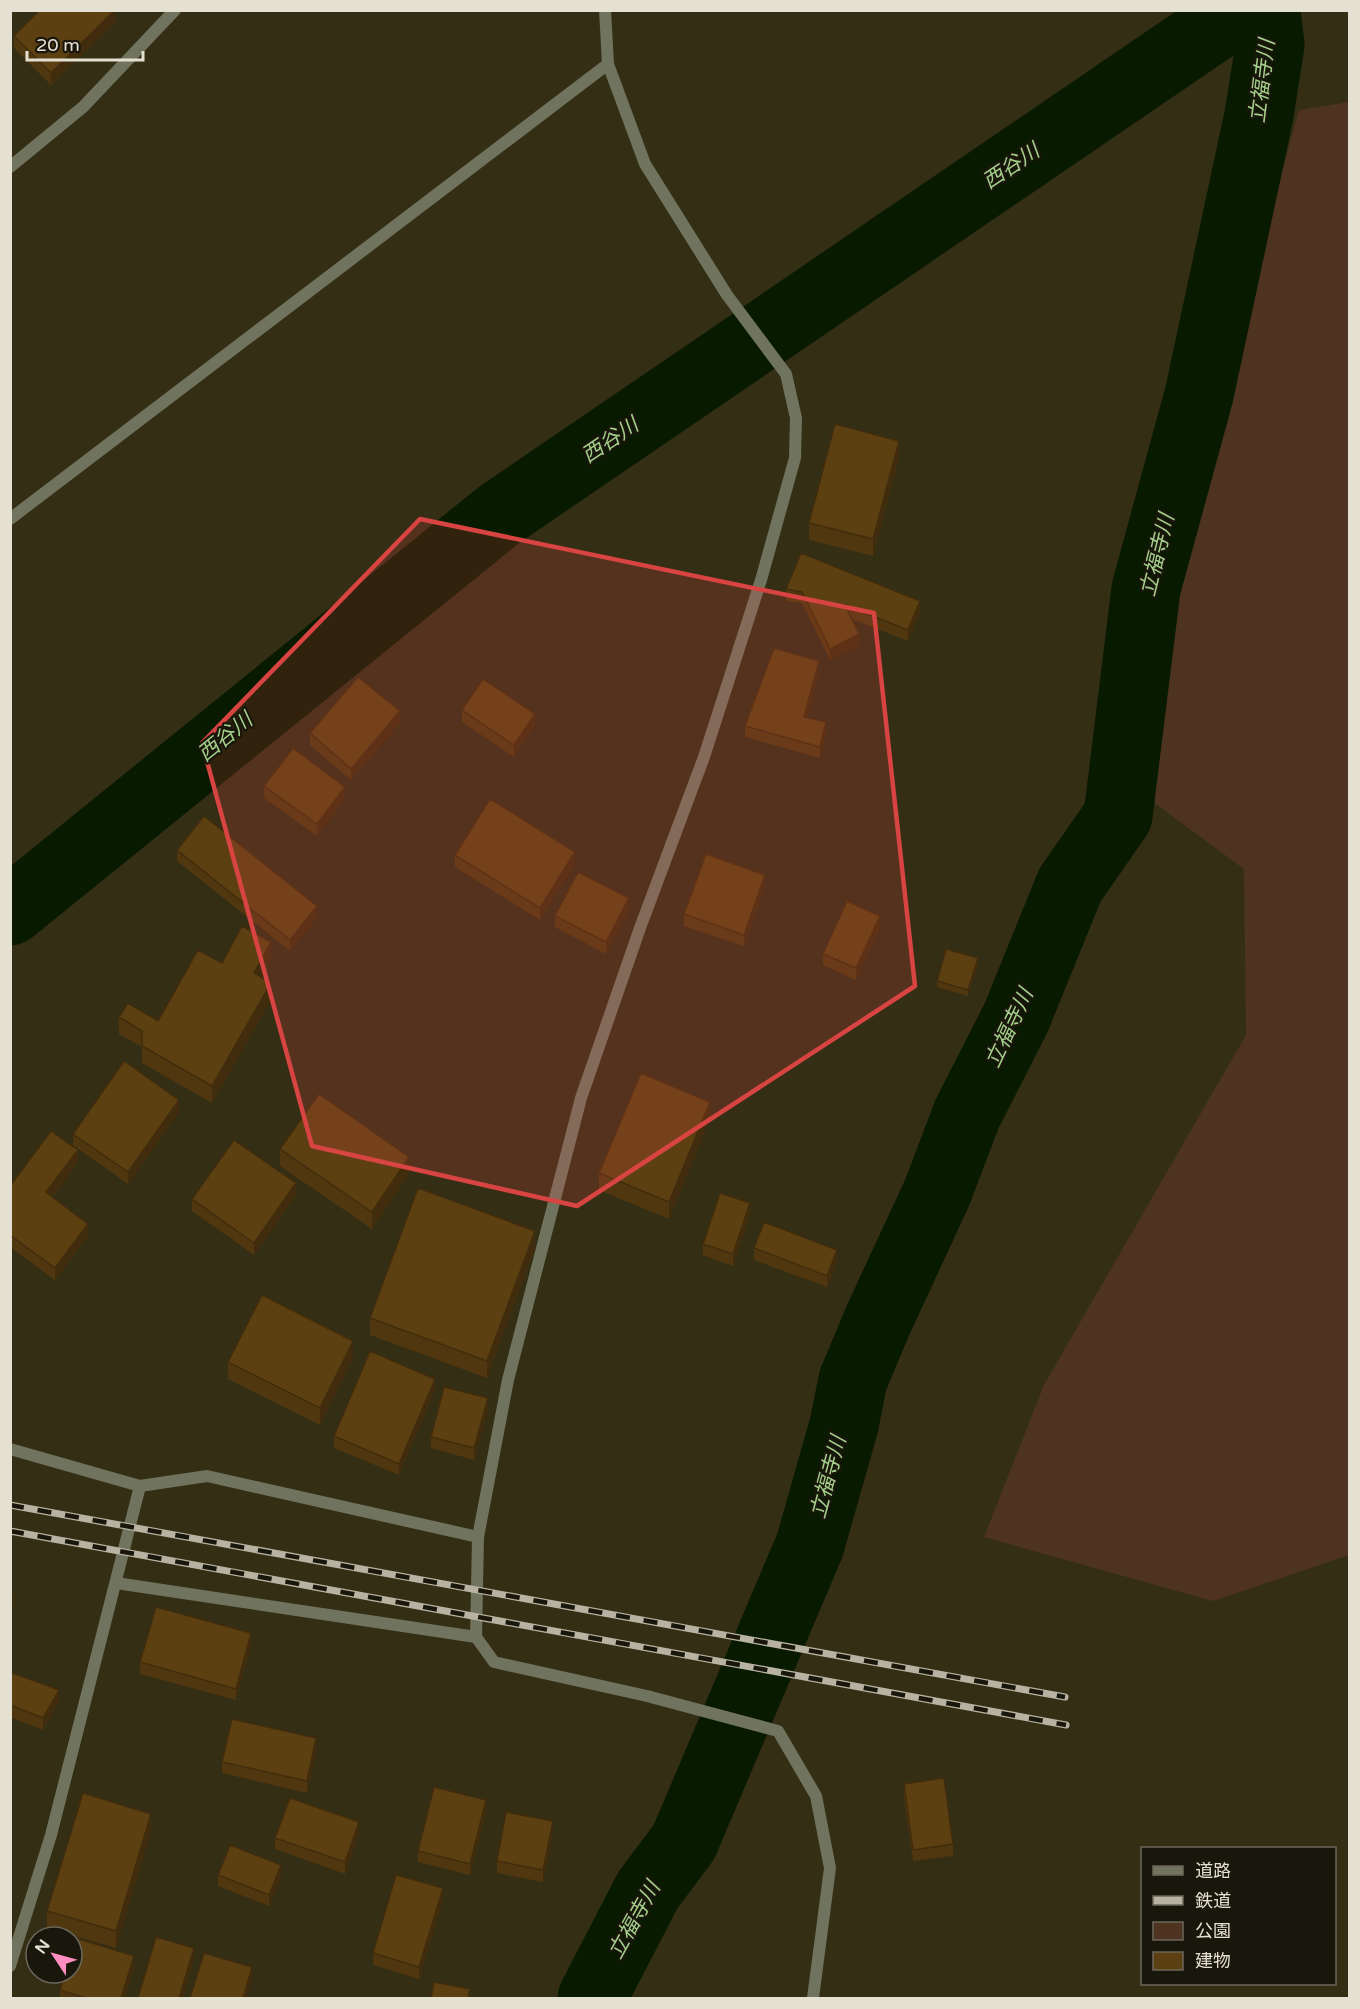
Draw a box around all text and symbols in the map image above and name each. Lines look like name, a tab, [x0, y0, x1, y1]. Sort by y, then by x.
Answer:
scale bar	[27, 24, 142, 62]
text: 20 m	[36, 34, 80, 56]
water label: 立福寺川	[1245, 36, 1280, 124]
water label: 西谷川	[978, 137, 1046, 194]
water label: 西谷川	[577, 411, 645, 468]
water label: 立福寺川	[1135, 509, 1180, 599]
water label: 西谷川	[193, 707, 259, 767]
water label: 立福寺川	[980, 983, 1039, 1072]
water label: 立福寺川	[806, 1431, 852, 1521]
legend	[1141, 1847, 1336, 1985]
text: 道路	[1195, 1860, 1231, 1882]
water label: 立福寺川	[603, 1876, 667, 1963]
text: 鉄道	[1195, 1890, 1231, 1912]
text: 公園	[1195, 1920, 1231, 1942]
north arrow	[24, 1925, 84, 1985]
text: N	[31, 1936, 55, 1958]
text: 建物	[1195, 1950, 1231, 1972]

